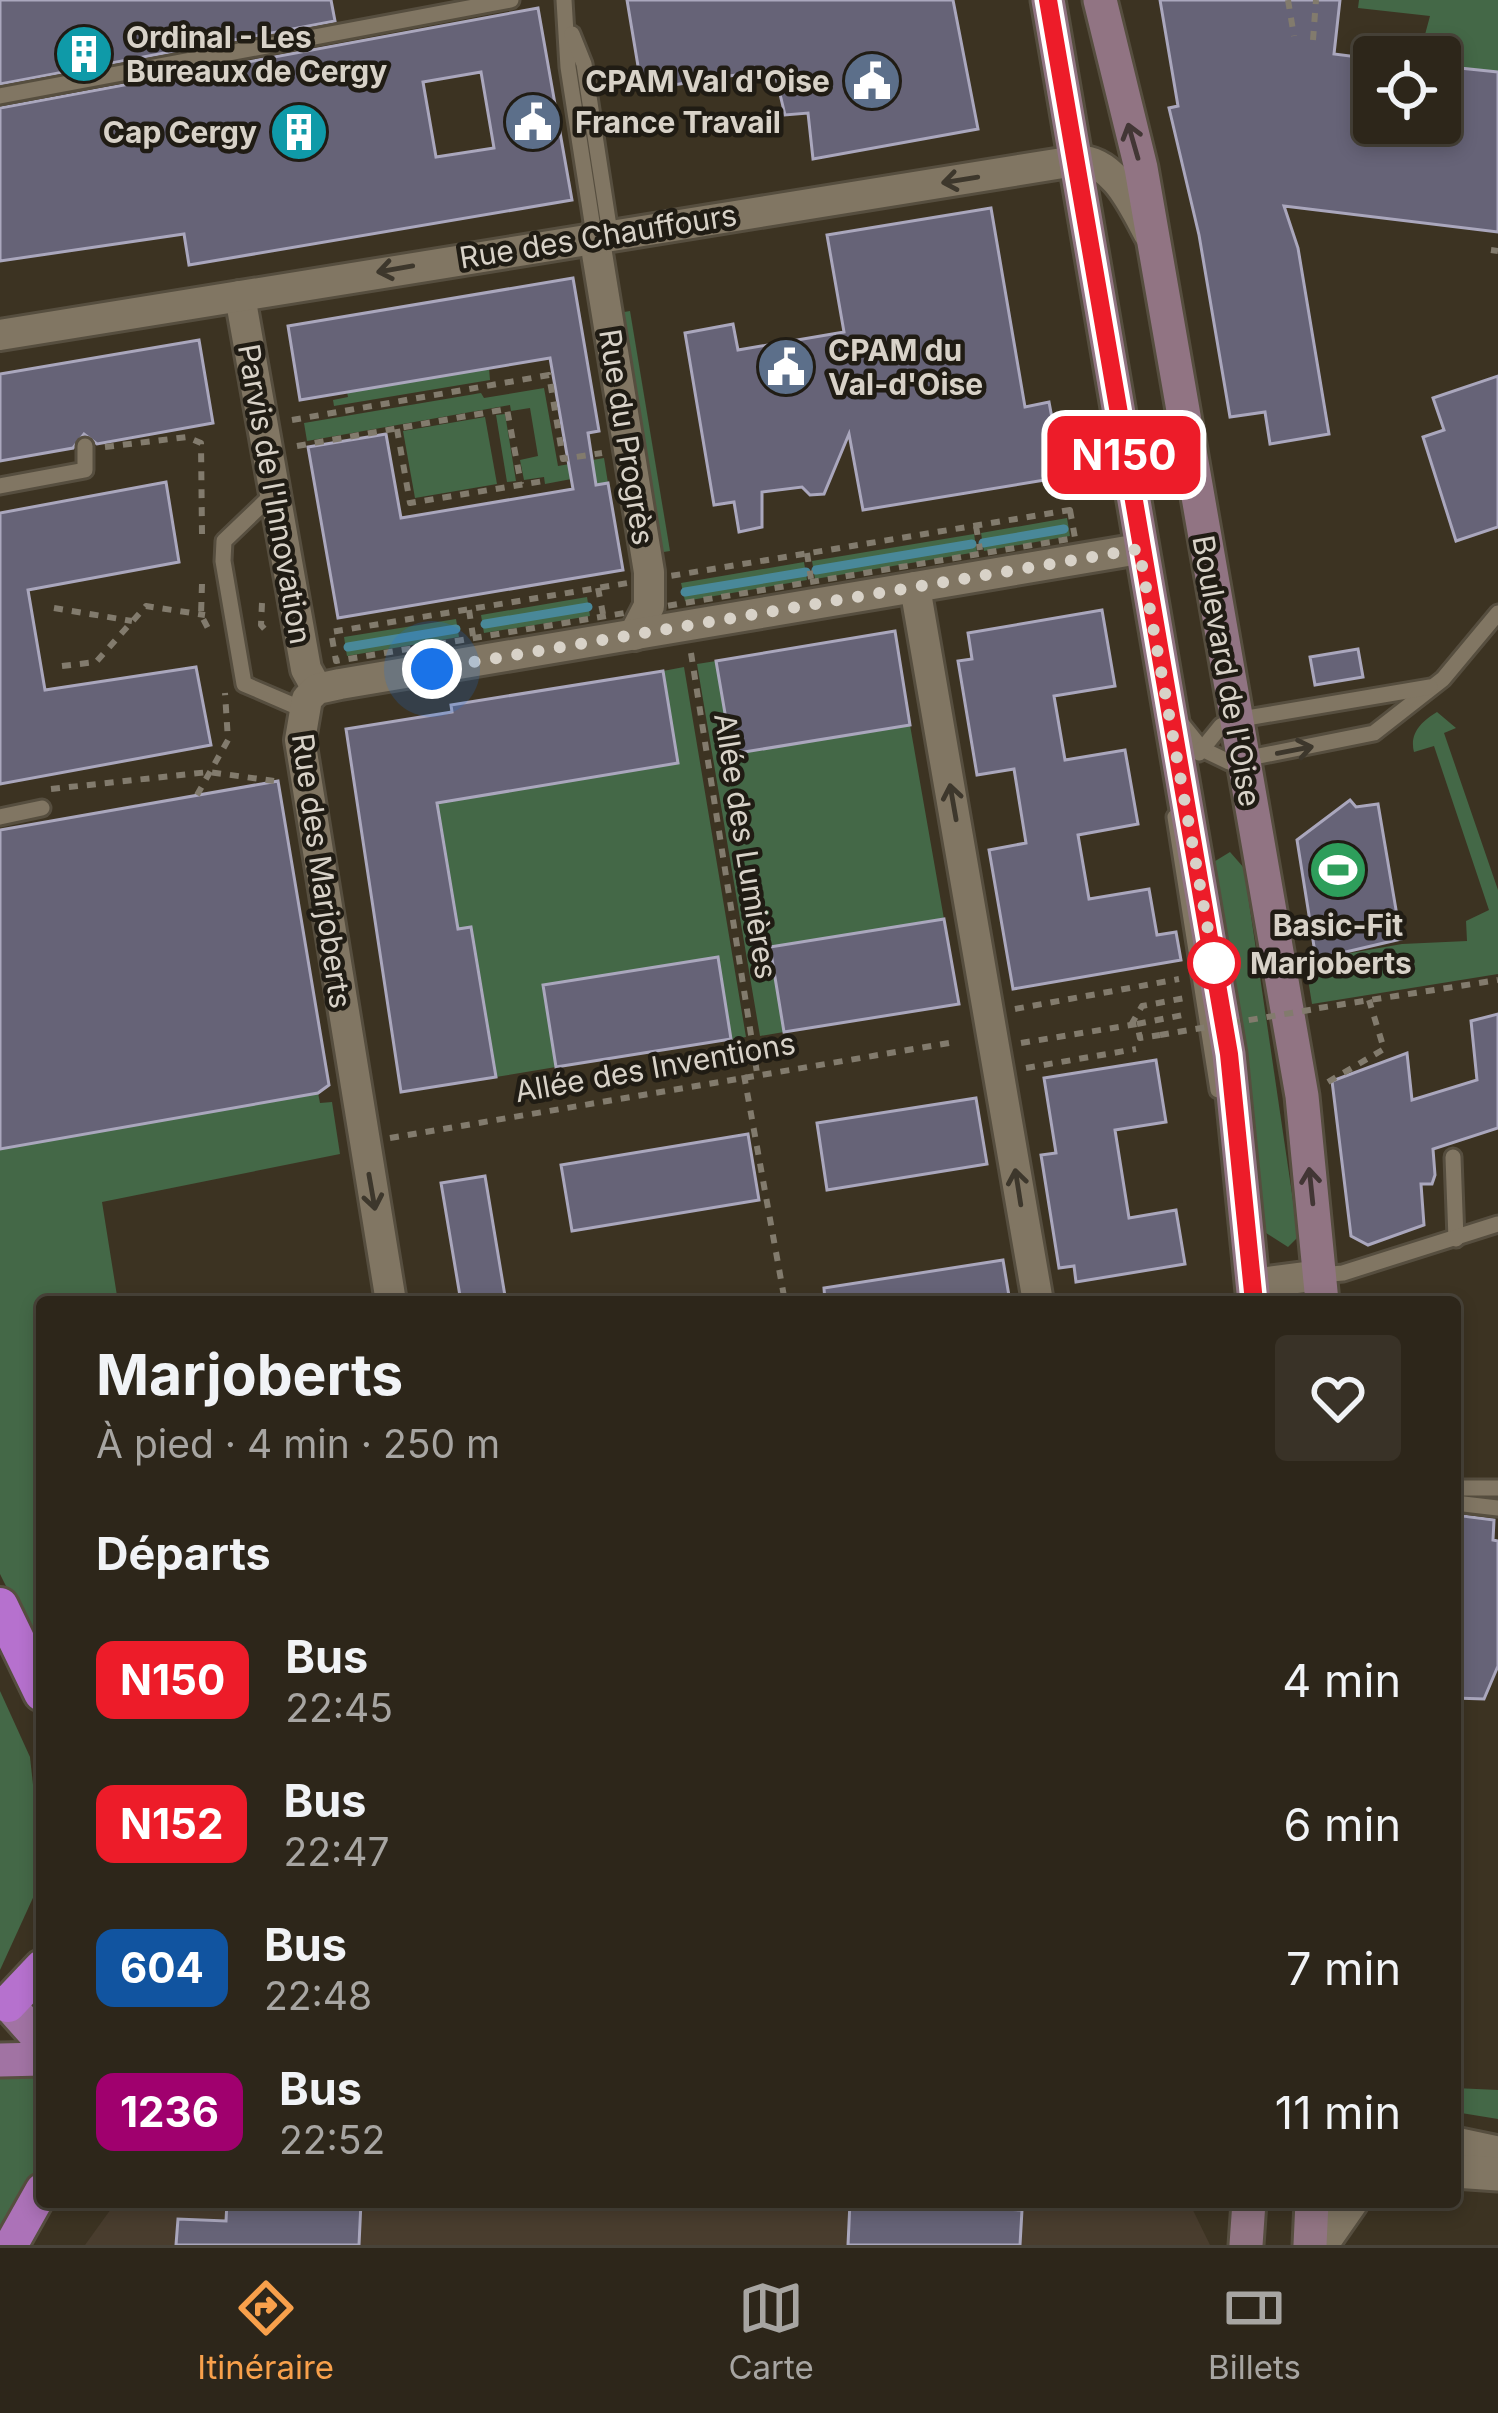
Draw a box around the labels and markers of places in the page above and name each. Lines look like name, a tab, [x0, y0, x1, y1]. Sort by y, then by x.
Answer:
place label: Ordinal - Les Bureaux de Cergy	[126, 19, 387, 89]
building icon: Ordinal - Les Bureaux de Cergy	[53, 23, 115, 85]
public building icon: CPAM Val d'Oise	[841, 50, 903, 112]
place label: CPAM Val d'Oise	[585, 63, 830, 99]
public building icon: France Travail	[502, 91, 564, 153]
building icon: Cap Cergy	[268, 101, 330, 163]
place label: France Travail	[575, 104, 781, 140]
place label: Cap Cergy	[103, 114, 257, 150]
place label: CPAM du Val-d'Oise	[828, 332, 983, 402]
public building icon: CPAM du Val-d'Oise	[755, 336, 817, 398]
sports icon: Basic-Fit	[1307, 839, 1369, 901]
place label: Basic-Fit	[1273, 907, 1403, 943]
marker: Marjoberts	[1189, 938, 1239, 988]
place label: Marjoberts	[1250, 945, 1412, 981]

